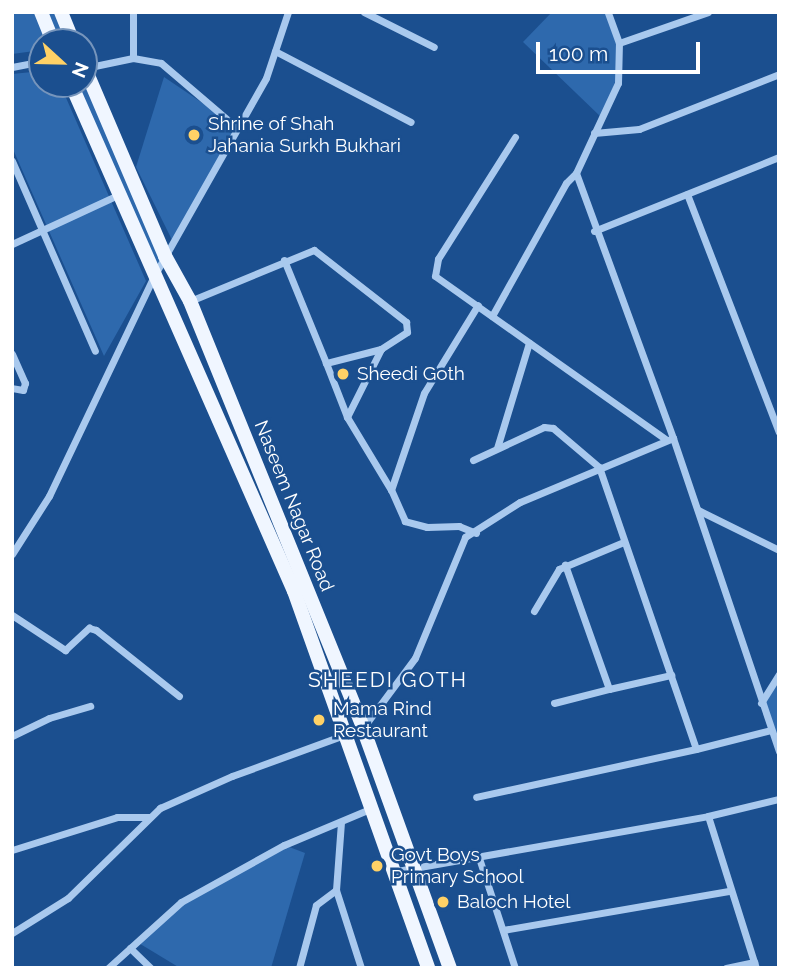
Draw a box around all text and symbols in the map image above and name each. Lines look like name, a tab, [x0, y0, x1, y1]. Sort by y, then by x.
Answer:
north arrow	[28, 28, 98, 98]
scale bar	[539, 28, 704, 72]
text: 100 m	[549, 41, 608, 66]
text: N	[68, 59, 94, 81]
place label: Shrine of Shah Jahania Surkh Bukhari	[208, 113, 401, 157]
marker: Shrine of Shah Jahania Surkh Bukhari	[186, 127, 202, 143]
place label: Sheedi Goth	[357, 363, 465, 385]
marker: Sheedi Goth	[335, 366, 351, 382]
street label: Naseem Nagar Road	[249, 417, 339, 595]
district label: SHEEDI GOTH	[309, 667, 467, 693]
place label: Mama Rind Restaurant	[333, 698, 432, 742]
marker: Mama Rind Restaurant	[311, 712, 327, 728]
place label: Govt Boys Primary School	[391, 844, 524, 888]
marker: Govt Boys Primary School	[369, 858, 385, 874]
place label: Baloch Hotel	[457, 891, 570, 913]
marker: Baloch Hotel	[435, 894, 451, 910]

